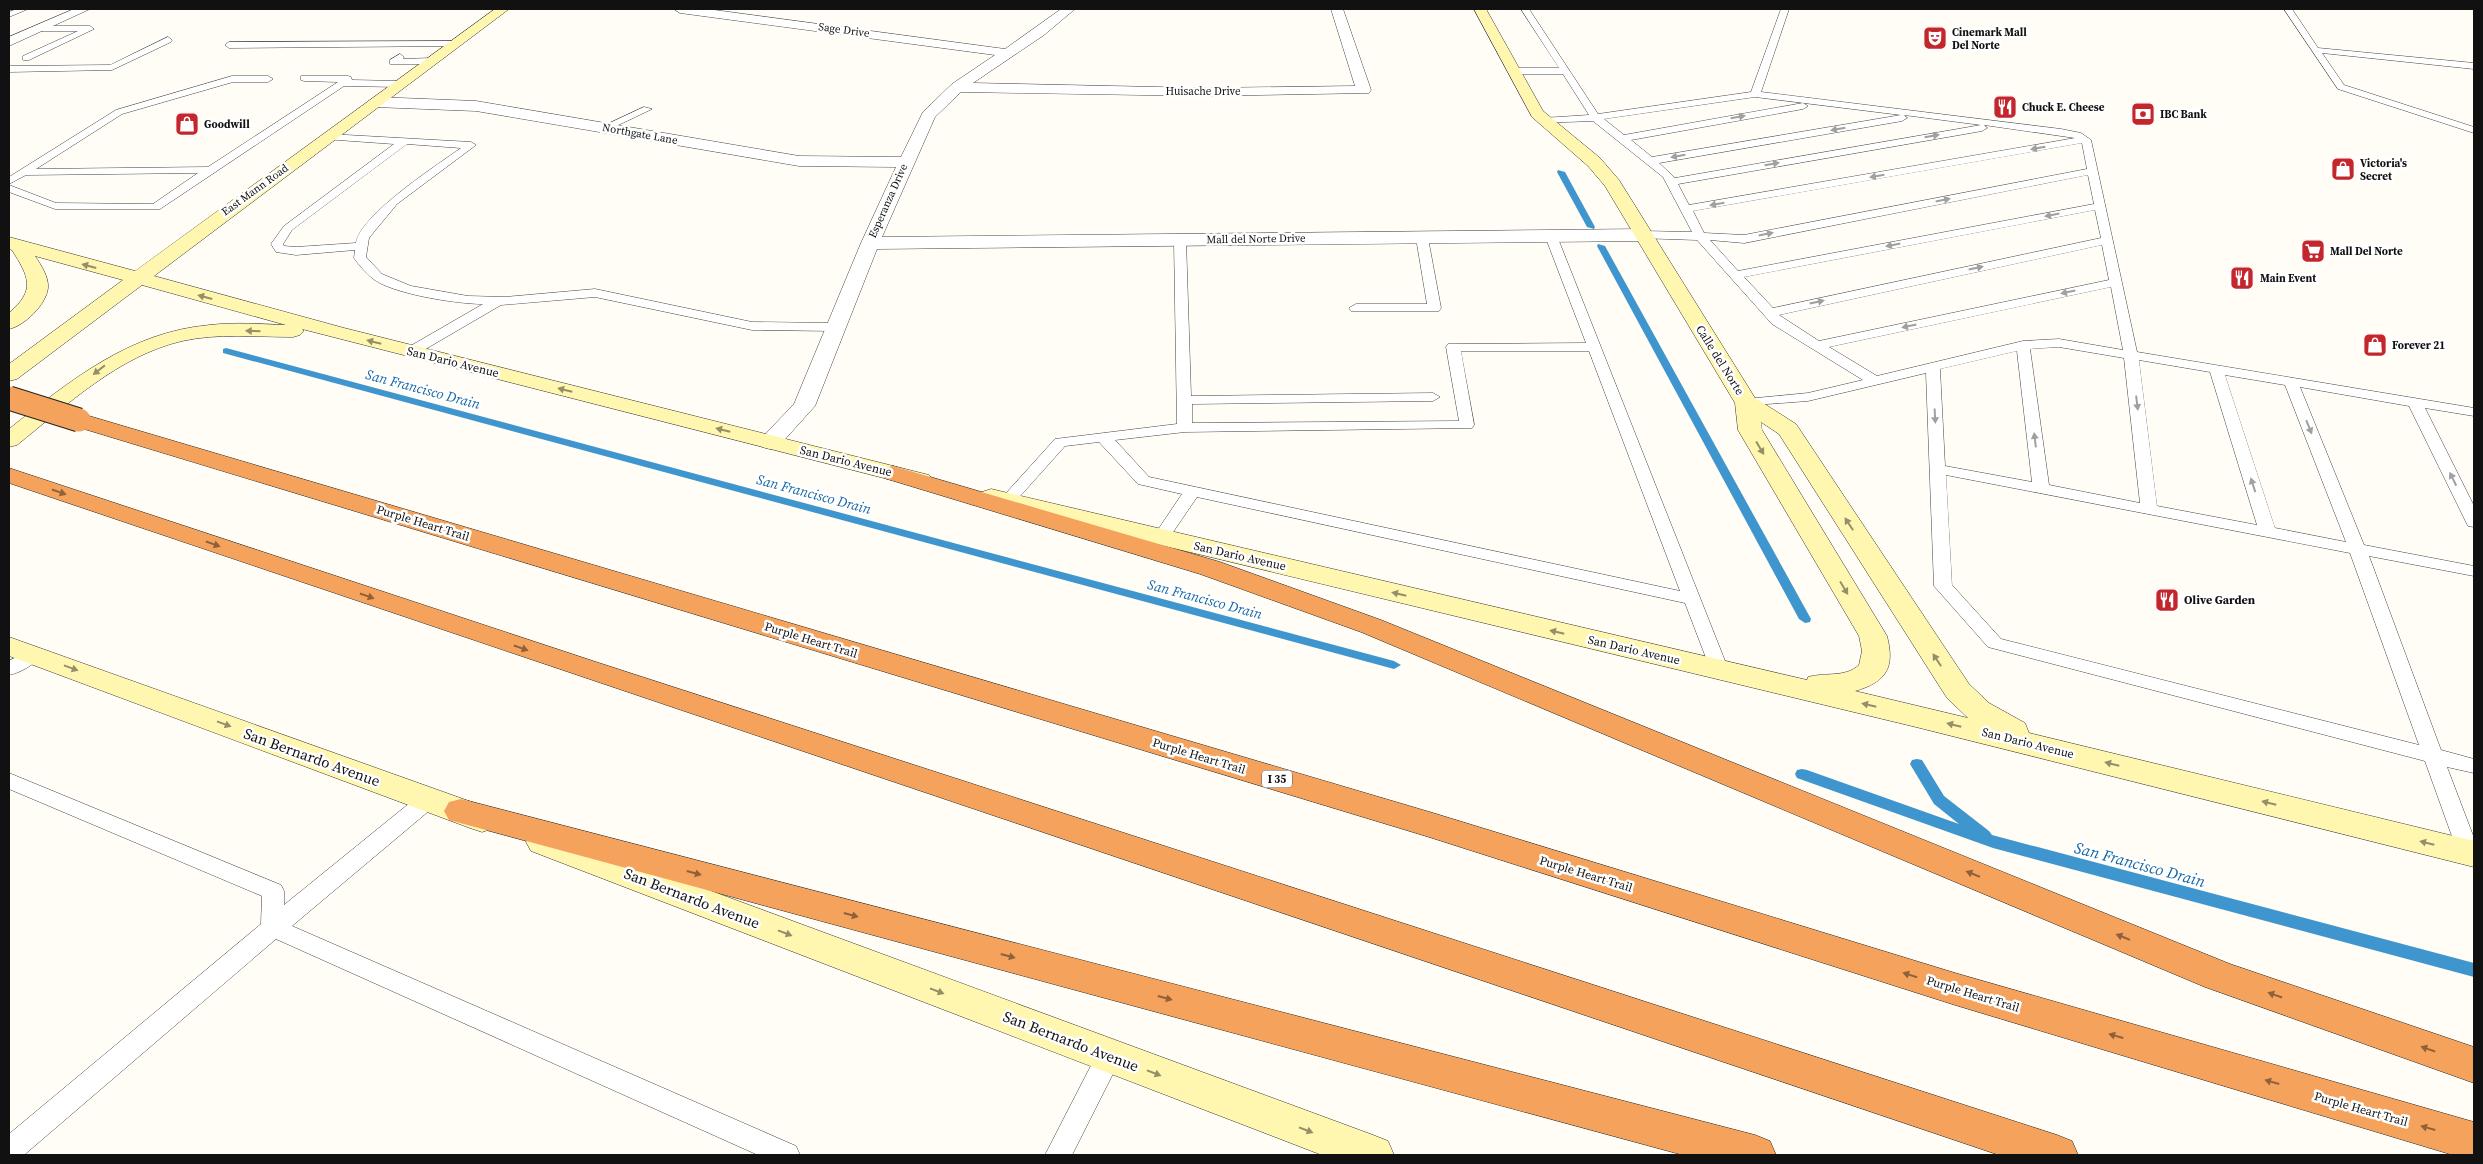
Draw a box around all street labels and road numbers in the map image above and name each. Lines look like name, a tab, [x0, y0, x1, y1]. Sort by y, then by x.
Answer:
street label: Sage Drive	[818, 19, 871, 41]
street label: Huisache Drive	[1165, 84, 1241, 99]
street label: Northgate Lane	[601, 120, 679, 148]
street label: East Mann Road	[219, 160, 292, 219]
street label: Esperanza Drive	[865, 161, 911, 240]
street label: Mall del Norte Drive	[1206, 231, 1306, 247]
street label: Calle del Norte	[1692, 322, 1748, 398]
street label: San Dario Avenue	[405, 343, 501, 381]
street label: San Dario Avenue	[798, 442, 894, 480]
street label: Purple Heart Trail	[374, 501, 472, 545]
street label: San Dario Avenue	[1192, 538, 1288, 574]
street label: Purple Heart Trail	[762, 618, 860, 662]
street label: San Dario Avenue	[1586, 632, 1682, 668]
street label: San Bernardo Avenue	[241, 723, 383, 792]
street label: San Dario Avenue	[1980, 724, 2076, 762]
street label: Purple Heart Trail	[1150, 734, 1248, 778]
road number: I 35	[1262, 771, 1292, 788]
street label: Purple Heart Trail	[1537, 852, 1635, 896]
street label: San Bernardo Avenue	[621, 862, 763, 934]
street label: Purple Heart Trail	[1924, 972, 2022, 1016]
street label: San Bernardo Avenue	[1000, 1005, 1142, 1077]
street label: Purple Heart Trail	[2312, 1088, 2410, 1130]

